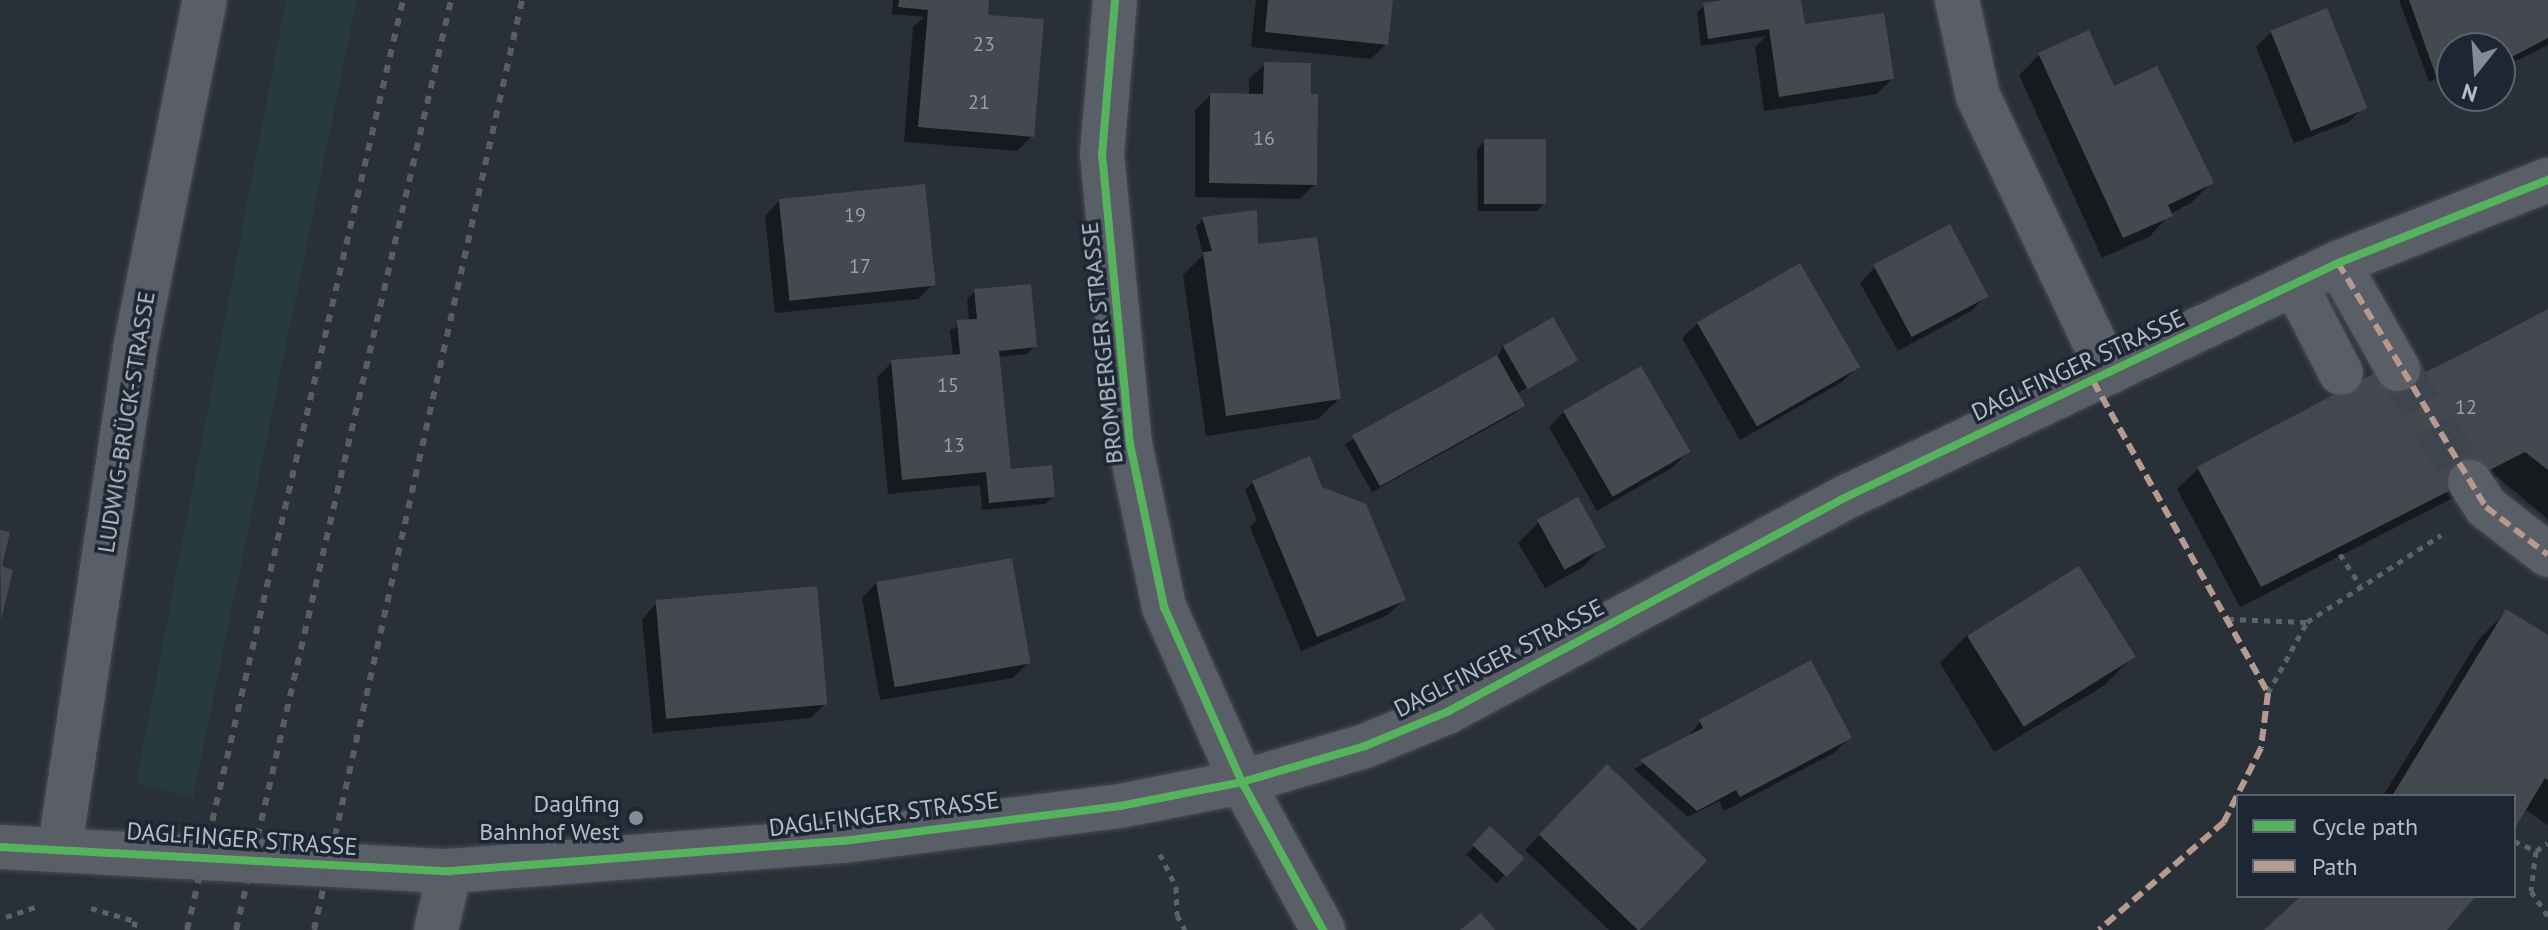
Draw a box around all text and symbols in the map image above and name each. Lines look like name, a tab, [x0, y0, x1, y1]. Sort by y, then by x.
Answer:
house number: 23	[973, 32, 995, 56]
north arrow	[2436, 32, 2516, 112]
text: N	[2459, 78, 2481, 109]
house number: 21	[968, 90, 990, 114]
house number: 16	[1253, 126, 1275, 150]
house number: 19	[844, 203, 866, 227]
street label: BROMBERGER STRASSE	[1075, 221, 1129, 465]
house number: 17	[849, 254, 871, 278]
street label: LUDWIG-BRÜCK-STRASSE	[91, 289, 161, 555]
street label: DAGLFINGER STRASSE	[1967, 303, 2189, 427]
house number: 15	[937, 373, 959, 397]
house number: 12	[2455, 395, 2477, 419]
house number: 13	[943, 433, 965, 457]
street label: DAGLFINGER STRASSE	[1389, 593, 1609, 723]
street label: DAGLFINGER STRASSE	[767, 786, 1001, 842]
place label: Daglfing Bahnhof West	[479, 790, 620, 846]
legend	[2236, 794, 2516, 898]
marker: Daglfing Bahnhof West	[627, 809, 645, 827]
text: Cycle path	[2312, 811, 2418, 842]
street label: DAGLFINGER STRASSE	[126, 817, 358, 861]
text: Path	[2312, 851, 2358, 882]

